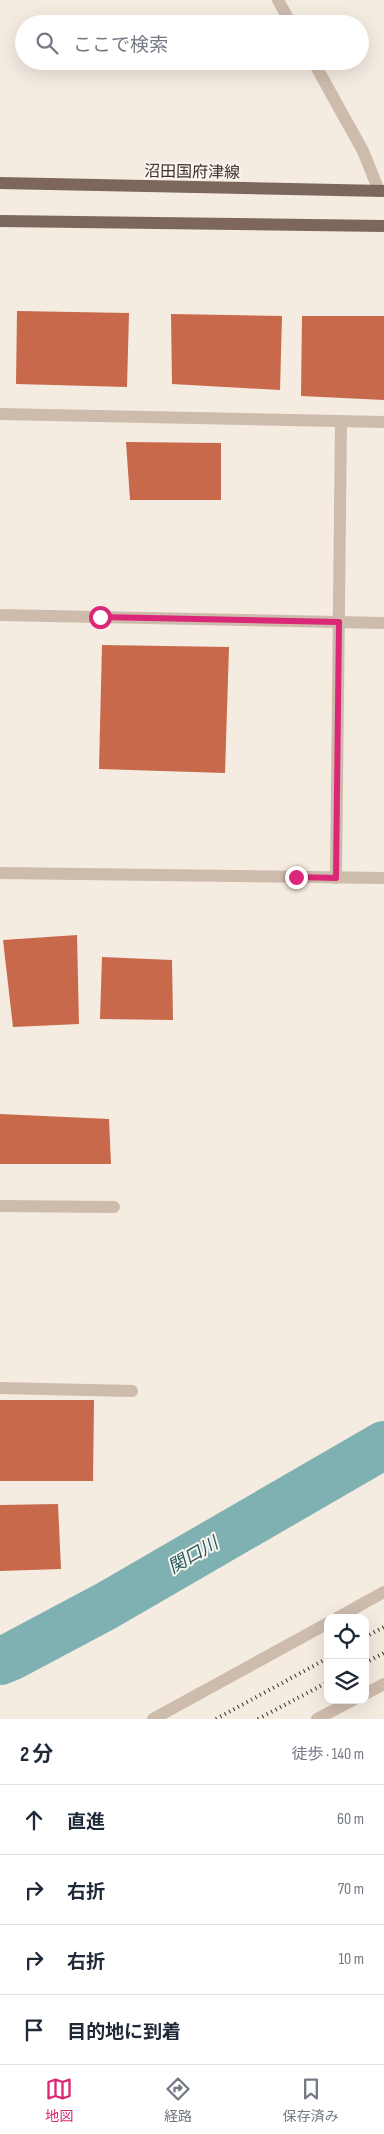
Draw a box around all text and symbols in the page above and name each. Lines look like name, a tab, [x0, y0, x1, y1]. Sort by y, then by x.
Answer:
search box	[15, 15, 369, 70]
icon: search	[33, 29, 61, 57]
text: ここで検索	[73, 34, 168, 57]
street label: 沼田国府津線	[144, 162, 240, 183]
route start	[89, 606, 112, 629]
route end	[285, 866, 308, 889]
water label: 関口川	[165, 1532, 224, 1578]
map controls	[324, 1614, 369, 1704]
button: locate	[324, 1614, 369, 1659]
button: layers	[324, 1659, 369, 1704]
text: 2 分	[20, 1742, 53, 1767]
text: 徒歩 · 140 m	[291, 1745, 364, 1764]
icon: ahead	[20, 1806, 48, 1834]
text: 60 m	[337, 1810, 364, 1829]
text: 直進	[67, 1811, 105, 1834]
icon: right	[20, 1876, 48, 1904]
text: 70 m	[338, 1880, 364, 1899]
text: 右折	[67, 1881, 105, 1904]
icon: right	[20, 1946, 48, 1974]
text: 10 m	[338, 1950, 364, 1969]
text: 右折	[67, 1951, 105, 1974]
icon: arrive	[20, 2016, 48, 2044]
text: 目的地に到着	[67, 2021, 181, 2044]
tab: 地図	[45, 2075, 73, 2125]
tab: 経路	[164, 2075, 192, 2125]
tab: 保存済み	[283, 2075, 339, 2125]

